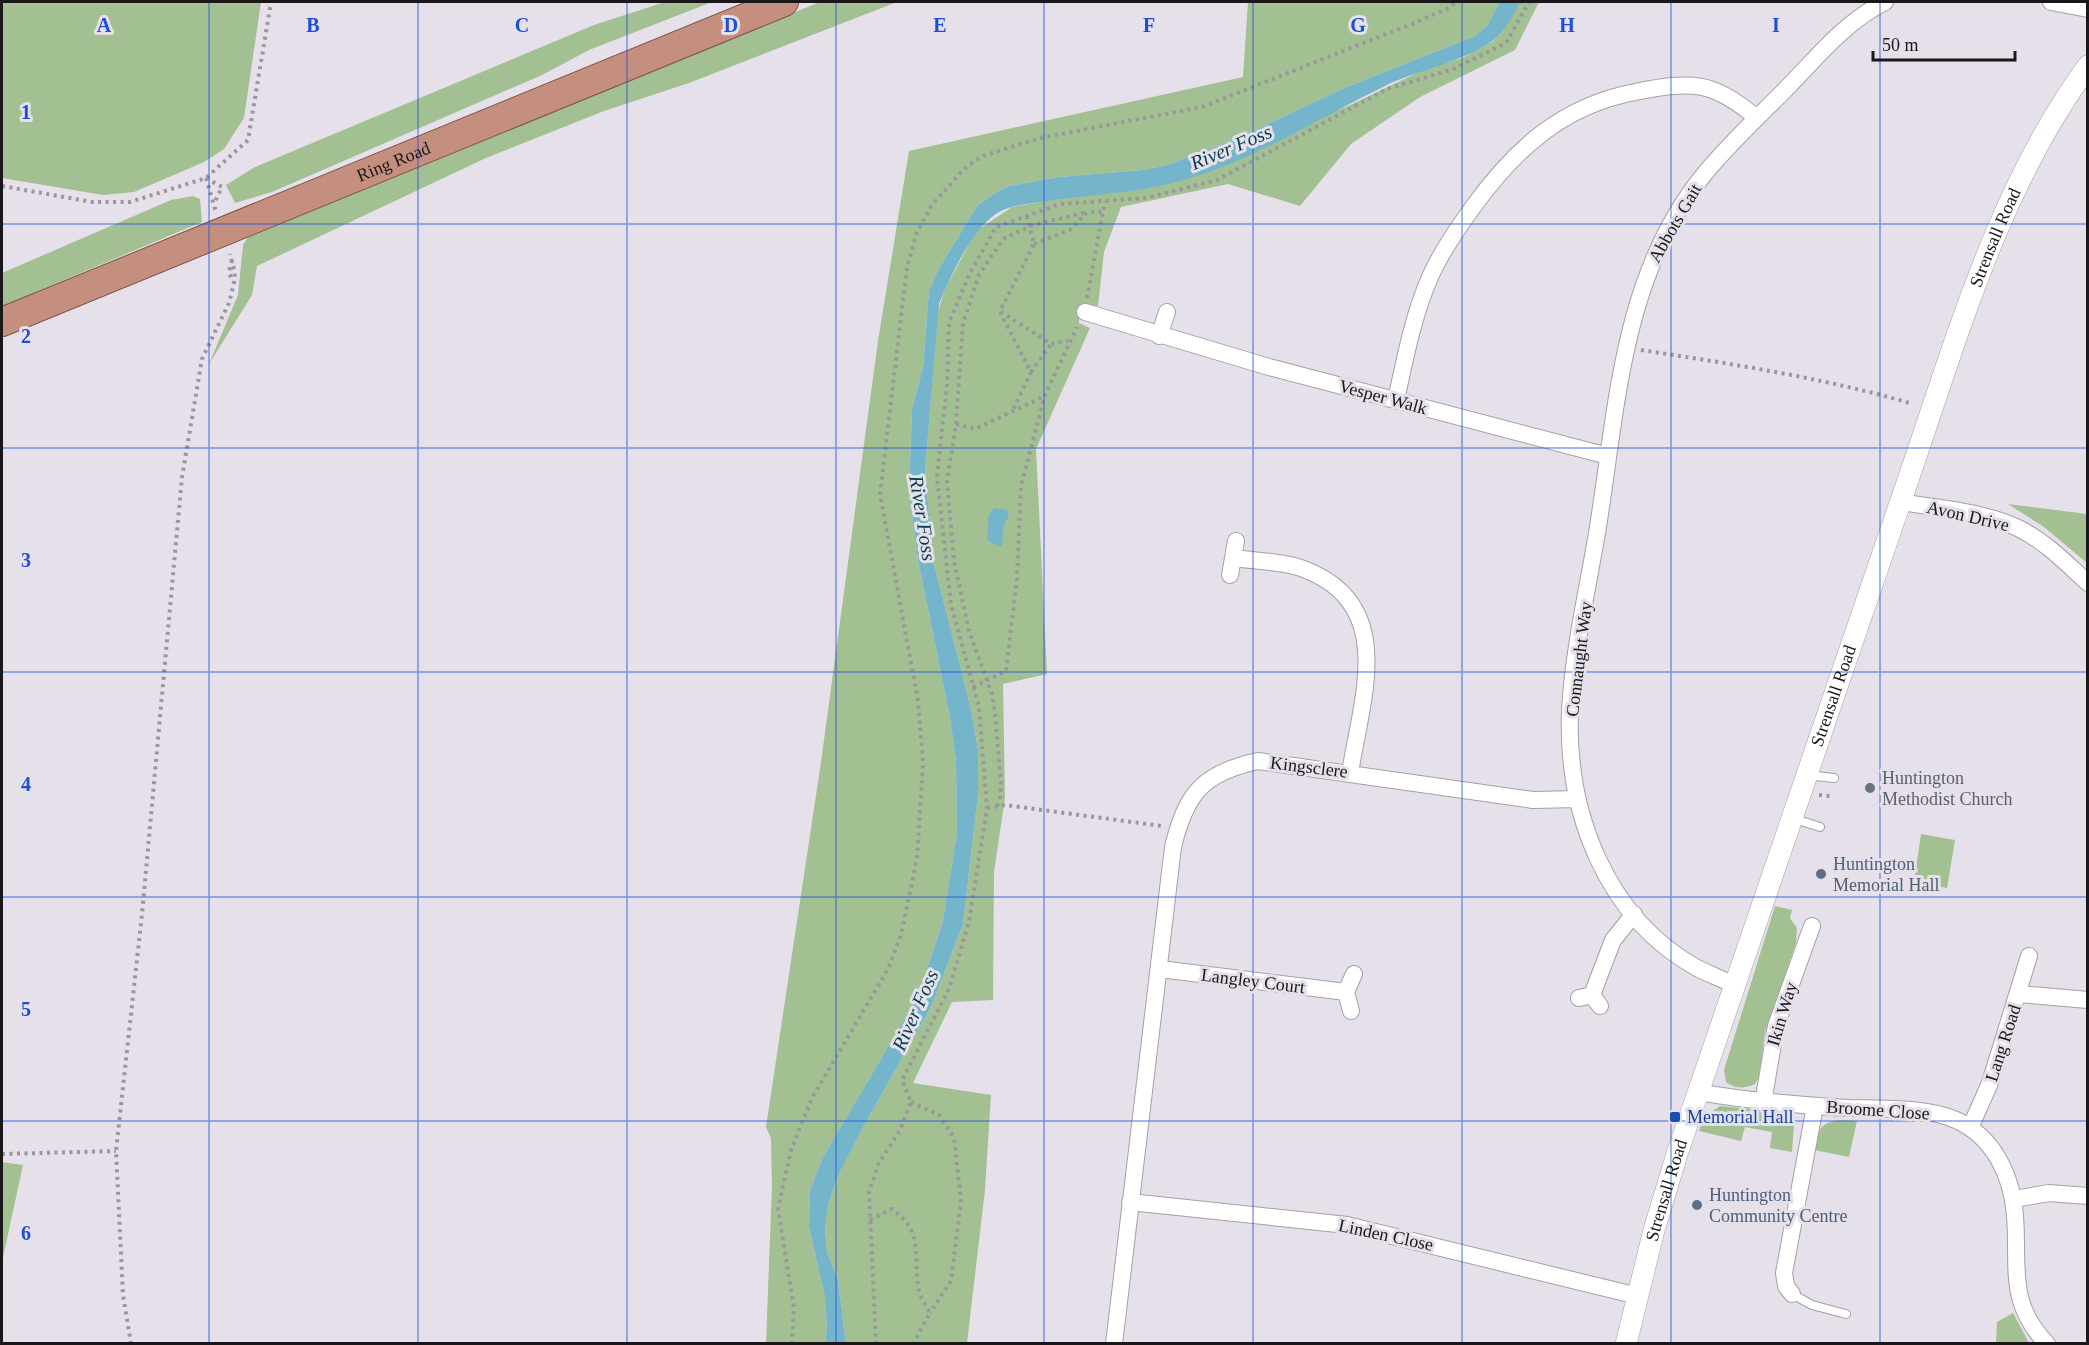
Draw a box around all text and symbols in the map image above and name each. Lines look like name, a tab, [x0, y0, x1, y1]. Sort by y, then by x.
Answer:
text: A	[97, 14, 112, 36]
text: B	[306, 14, 320, 36]
text: C	[515, 14, 529, 36]
text: D	[724, 14, 738, 36]
text: E	[933, 14, 947, 36]
text: F	[1143, 14, 1155, 36]
text: G	[1350, 14, 1366, 36]
text: H	[1559, 14, 1575, 36]
text: I	[1772, 14, 1780, 36]
scale bar	[1873, 24, 2016, 62]
text: 50 m	[1882, 35, 1919, 55]
text: 1	[21, 101, 31, 123]
water label: River Foss	[1186, 120, 1275, 174]
street label: Ring Road	[354, 138, 433, 186]
street label: Abbots Gait	[1644, 180, 1706, 266]
street label: Strensall Road	[1965, 185, 2025, 290]
text: 2	[21, 325, 31, 347]
street label: Vesper Walk	[1337, 376, 1429, 418]
water label: River Foss	[905, 473, 941, 562]
street label: Avon Drive	[1925, 497, 2011, 535]
text: 3	[21, 549, 31, 571]
street label: Connaught Way	[1562, 600, 1596, 718]
street label: Strensall Road	[1807, 643, 1860, 749]
street label: Kingsclere	[1269, 752, 1349, 782]
place label: Huntington Methodist Church	[1882, 768, 2013, 809]
text: 4	[21, 773, 31, 795]
marker: Huntington Methodist Church	[1863, 781, 1877, 795]
place label: Huntington Memorial Hall	[1833, 854, 1939, 895]
marker: Huntington Memorial Hall	[1814, 867, 1828, 881]
street label: Langley Court	[1200, 965, 1306, 997]
water label: River Foss	[887, 966, 943, 1055]
street label: Ikin Way	[1763, 980, 1801, 1048]
text: 5	[21, 998, 31, 1020]
street label: Lang Road	[1981, 1002, 2025, 1084]
street label: Broome Close	[1826, 1096, 1930, 1124]
place label: Memorial Hall	[1687, 1107, 1793, 1127]
marker: Memorial Hall	[1668, 1110, 1682, 1124]
street label: Strensall Road	[1642, 1137, 1691, 1243]
place label: Huntington Community Centre	[1709, 1185, 1848, 1226]
marker: Huntington Community Centre	[1690, 1198, 1704, 1212]
street label: Linden Close	[1337, 1215, 1435, 1255]
text: 6	[21, 1222, 31, 1244]

